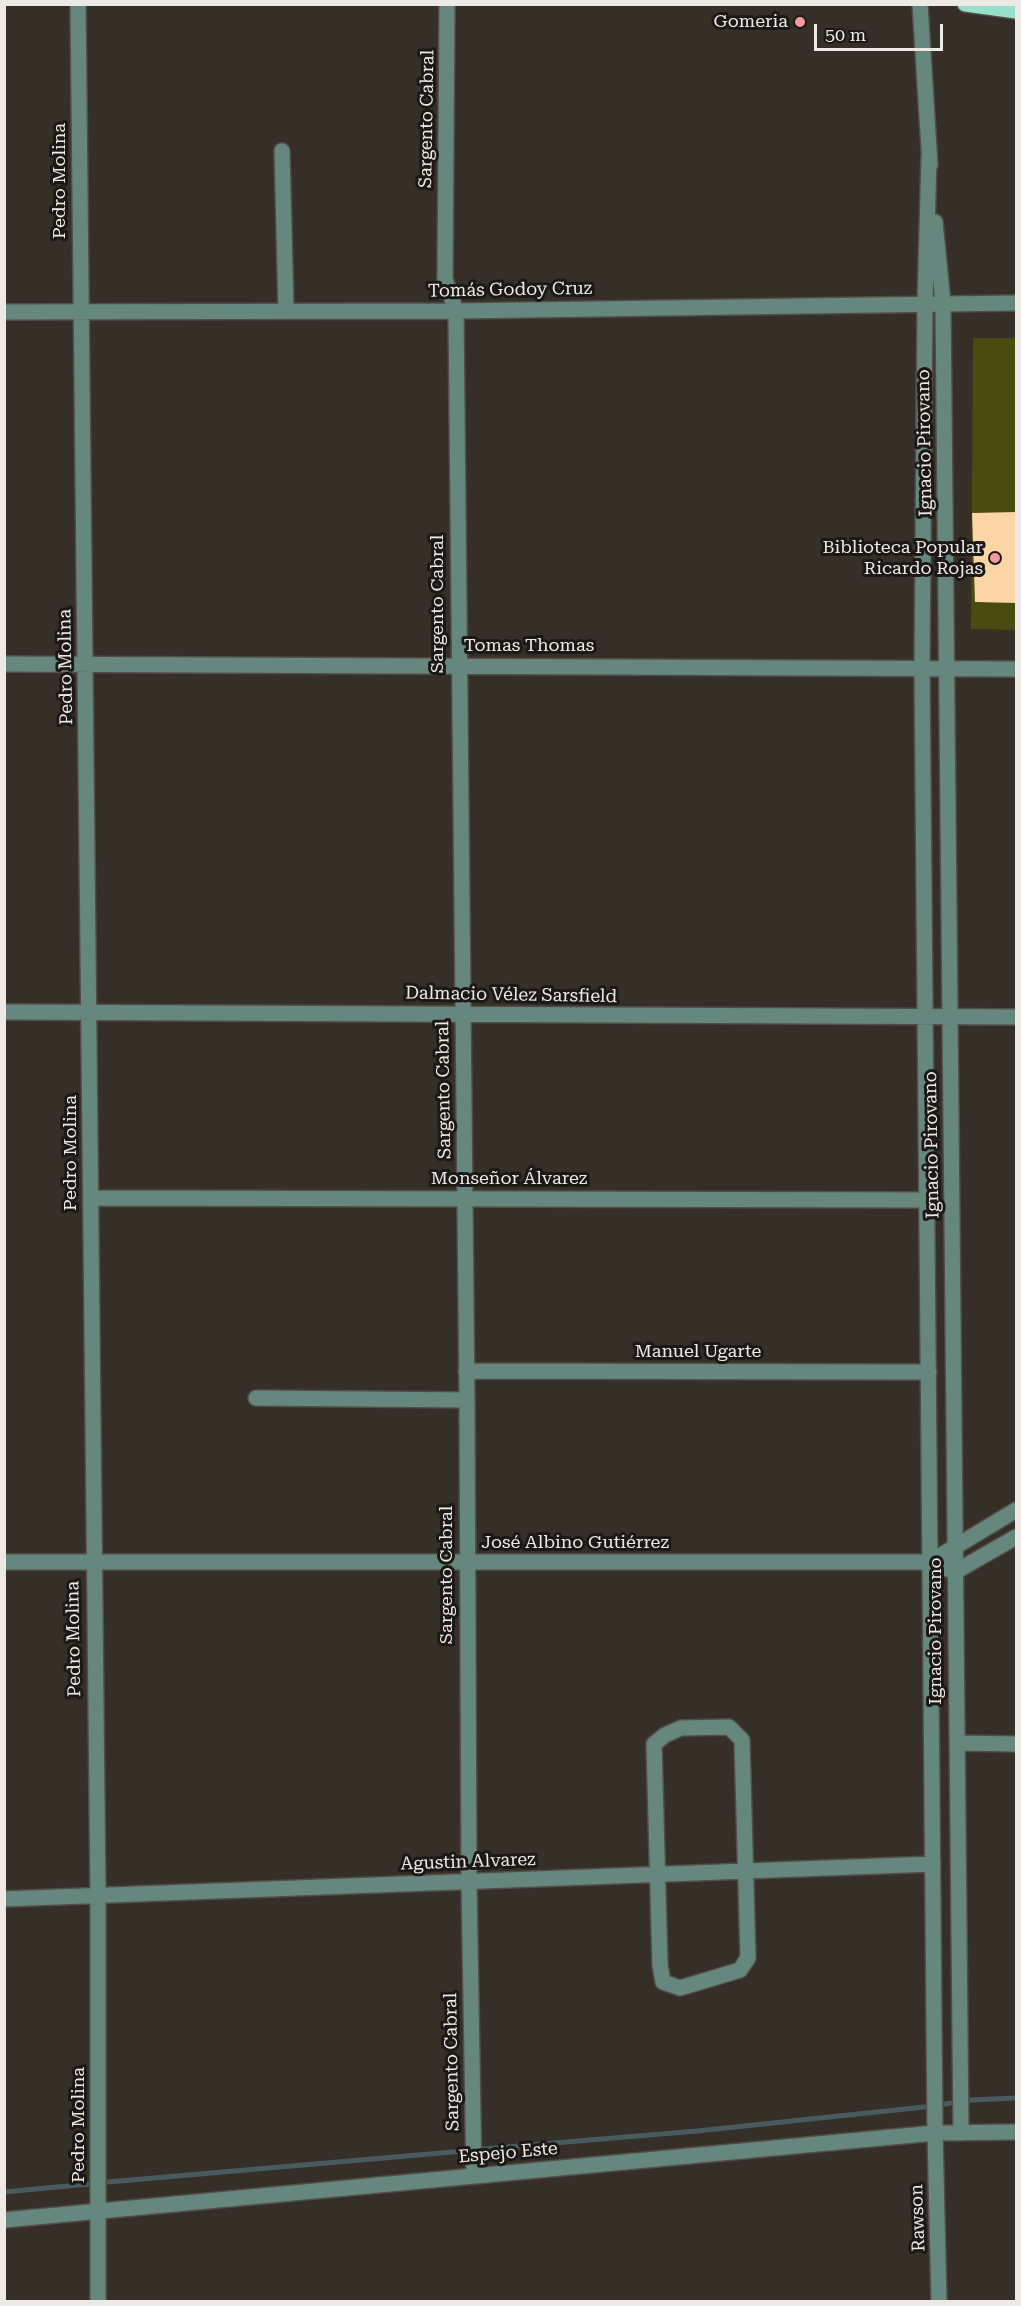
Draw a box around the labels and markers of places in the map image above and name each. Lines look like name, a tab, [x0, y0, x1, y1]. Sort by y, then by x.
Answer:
place label: Gomeria	[713, 11, 788, 33]
marker: Gomeria	[793, 15, 807, 29]
place label: Biblioteca Popular Ricardo Rojas	[822, 537, 983, 580]
marker: Biblioteca Popular Ricardo Rojas	[988, 551, 1002, 565]

